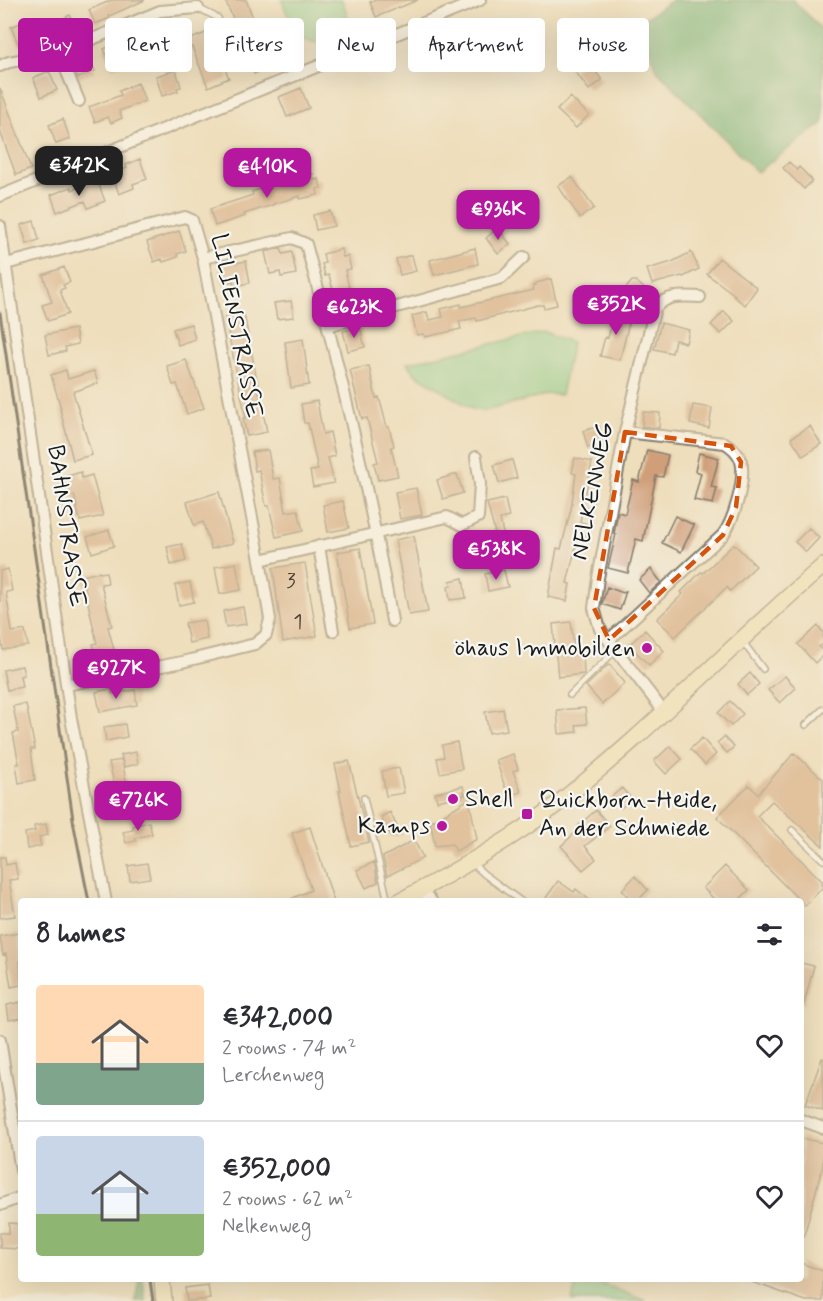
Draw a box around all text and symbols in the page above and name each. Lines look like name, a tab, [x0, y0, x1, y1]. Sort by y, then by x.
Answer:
chip: Buy	[18, 18, 93, 72]
chip: Rent	[105, 18, 192, 72]
chip: Filters	[204, 18, 304, 72]
chip: New	[316, 18, 396, 72]
chip: Apartment	[408, 18, 545, 72]
chip: House	[557, 18, 649, 72]
pin: €342K	[37, 146, 121, 197]
pin: €410K	[225, 148, 309, 199]
text: €342K	[49, 152, 109, 179]
text: €410K	[237, 154, 297, 181]
pin: €936K	[456, 190, 540, 241]
text: €936K	[471, 196, 525, 223]
street label: LILIENSTRASSE	[203, 231, 269, 421]
pin: €352K	[574, 285, 658, 336]
pin: €623K	[312, 288, 396, 339]
text: €352K	[587, 291, 645, 318]
text: €623K	[326, 294, 382, 321]
street label: NELKENWEG	[564, 419, 622, 563]
street label: BAHNSTRASSE	[39, 443, 93, 609]
pin: €538K	[454, 530, 538, 581]
text: €538K	[467, 536, 525, 563]
house number: 3	[286, 567, 296, 595]
house number: 1	[293, 608, 303, 636]
place label: öhaus Immobilien	[455, 633, 635, 664]
marker: öhaus Immobilien	[640, 641, 654, 655]
pin: €927K	[74, 649, 158, 700]
text: €927K	[87, 655, 145, 682]
pin: €726K	[96, 781, 180, 832]
place label: Shell	[465, 784, 513, 815]
place label: Quickborn-Heide, An der Schmiede	[539, 785, 717, 844]
text: €726K	[108, 787, 168, 814]
marker: Shell	[446, 792, 460, 806]
marker: Quickborn-Heide, An der Schmiede	[520, 807, 534, 821]
place label: Kamps	[358, 811, 430, 842]
marker: Kamps	[435, 819, 449, 833]
text: 8 homes	[36, 917, 126, 951]
icon: filters	[753, 918, 786, 951]
text: €342,000	[222, 1001, 333, 1035]
icon: home	[84, 1009, 156, 1081]
icon: heart	[753, 1029, 786, 1062]
text: 2 rooms · 74 m²	[222, 1035, 356, 1062]
text: Lerchenweg	[222, 1062, 324, 1089]
text: €352,000	[222, 1152, 331, 1186]
icon: home	[84, 1160, 156, 1232]
icon: heart	[753, 1180, 786, 1213]
text: 2 rooms · 62 m²	[222, 1186, 353, 1213]
text: Nelkenweg	[222, 1213, 311, 1240]

